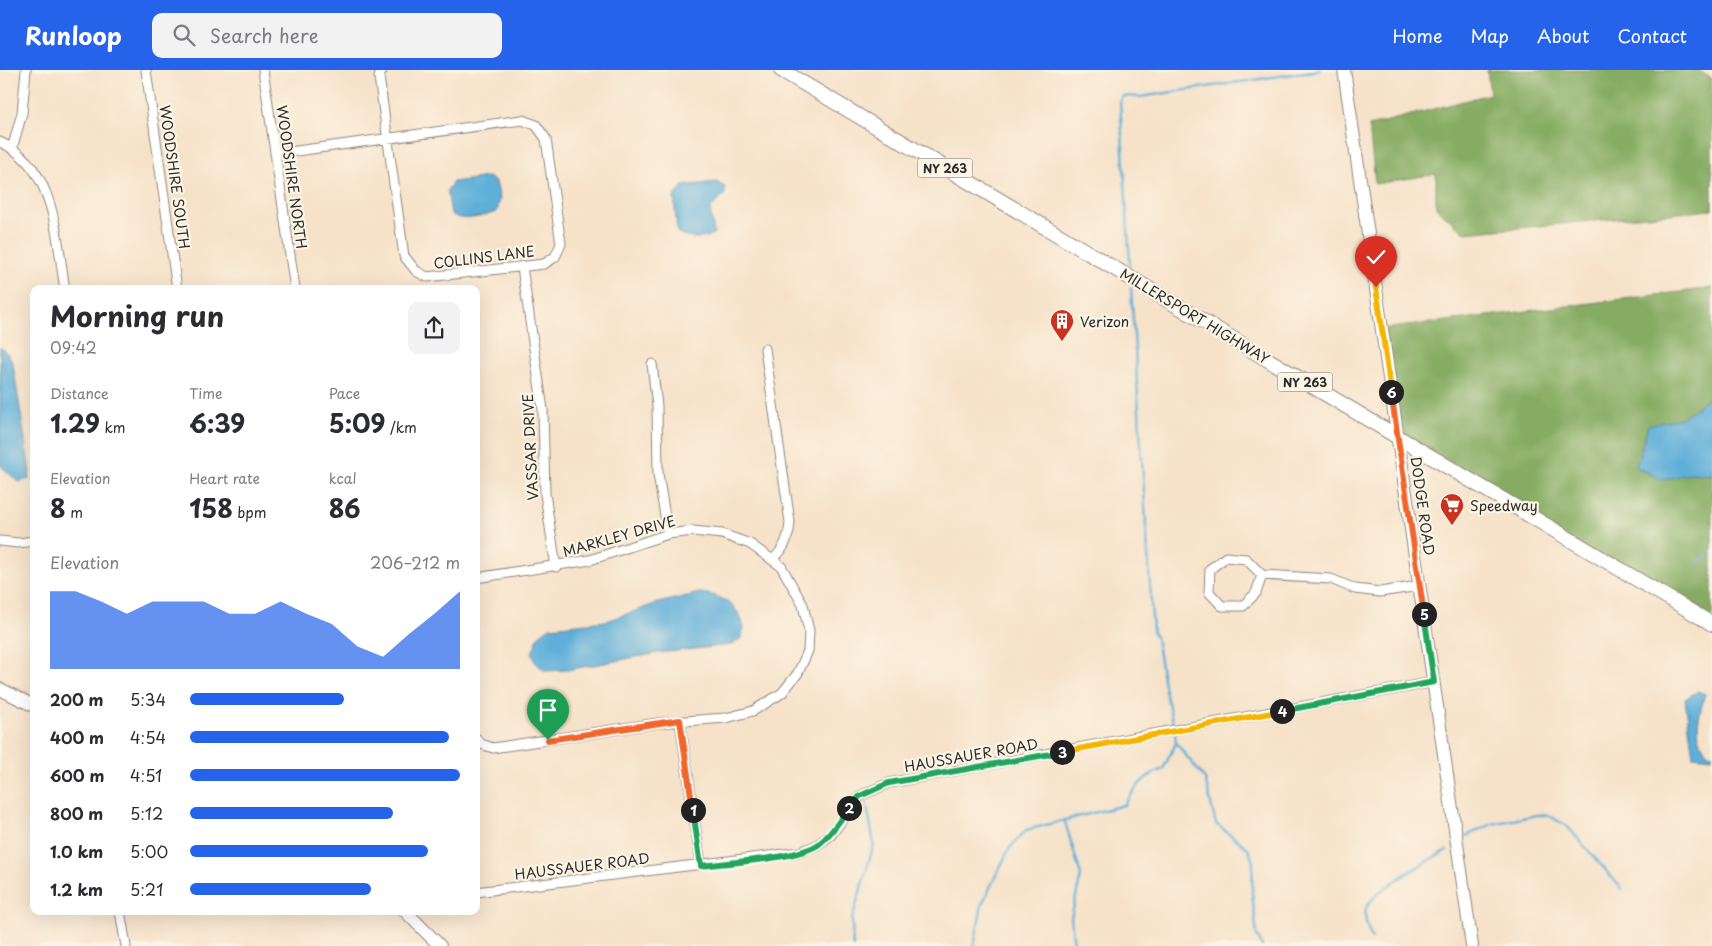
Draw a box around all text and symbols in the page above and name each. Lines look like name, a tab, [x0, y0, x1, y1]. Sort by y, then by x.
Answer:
search box	[152, 13, 502, 58]
text: Runloop	[25, 17, 122, 53]
icon: search	[170, 21, 198, 49]
text: Search here	[210, 21, 318, 49]
text: Home	[1392, 22, 1442, 49]
text: Map	[1470, 22, 1509, 49]
text: About	[1537, 22, 1589, 49]
text: Contact	[1617, 22, 1687, 49]
street label: WOODSHIRE SOUTH	[155, 104, 195, 250]
street label: WOODSHIRE NORTH	[272, 104, 312, 250]
road number: NY 263	[918, 159, 972, 178]
pin	[1355, 236, 1397, 287]
street label: COLLINS LANE	[432, 240, 536, 274]
icon: check	[1362, 243, 1390, 271]
street label: MILLERSPORT HIGHWAY	[1116, 263, 1274, 369]
text: Morning run	[50, 294, 224, 337]
button: share	[408, 302, 460, 354]
building icon: Verizon	[1049, 308, 1075, 342]
place label: Verizon	[1080, 311, 1129, 332]
text: 09:42	[50, 335, 97, 359]
road number: NY 263	[1278, 372, 1332, 392]
pin: 6	[1378, 380, 1404, 404]
text: 6	[1387, 382, 1396, 403]
text: Distance	[50, 383, 109, 404]
text: Time	[189, 383, 222, 404]
text: Pace	[329, 383, 360, 404]
street label: VASSAR DRIVE	[517, 393, 543, 501]
text: 1.29	[50, 404, 100, 442]
text: 6:39	[189, 404, 245, 442]
text: 5:09	[329, 404, 385, 442]
text: km	[100, 417, 126, 438]
text: /km	[385, 417, 417, 438]
street label: DODGE ROAD	[1406, 455, 1440, 557]
text: Elevation	[50, 468, 110, 489]
text: Heart rate	[189, 468, 260, 489]
text: kcal	[329, 468, 357, 489]
text: 8	[50, 489, 66, 527]
text: 158	[189, 489, 233, 527]
text: 86	[329, 489, 361, 527]
supermarket icon: Speedway	[1439, 492, 1465, 526]
place label: Speedway	[1470, 495, 1538, 516]
text: m	[66, 502, 83, 523]
text: bpm	[233, 502, 266, 523]
street label: MARKLEY DRIVE	[560, 510, 678, 562]
text: Elevation	[50, 550, 119, 574]
text: 206–212 m	[370, 550, 460, 574]
pin: 5	[1412, 602, 1436, 626]
text: 5	[1420, 604, 1429, 625]
text: 200 m	[50, 687, 104, 711]
text: 5:34	[130, 687, 166, 711]
pin	[527, 689, 569, 740]
icon: arrive	[534, 696, 562, 724]
pin: 4	[1270, 698, 1294, 724]
text: 4	[1278, 701, 1287, 722]
text: 400 m	[50, 725, 104, 749]
text: 4:54	[130, 725, 166, 749]
street label: HAUSSAUER ROAD	[902, 733, 1040, 777]
pin: 3	[1050, 740, 1074, 764]
text: 3	[1058, 742, 1067, 763]
text: 600 m	[50, 763, 104, 787]
text: 4:51	[130, 763, 162, 787]
pin: 2	[836, 796, 862, 820]
pin: 1	[680, 798, 706, 822]
text: 2	[845, 798, 854, 819]
text: 1	[690, 800, 697, 821]
text: 800 m	[50, 801, 103, 825]
text: 5:12	[130, 801, 163, 825]
text: 1.0 km	[50, 839, 103, 863]
text: 5:00	[130, 839, 168, 863]
street label: HAUSSAUER ROAD	[513, 847, 651, 885]
text: 1.2 km	[50, 877, 103, 901]
text: 5:21	[130, 877, 163, 901]

